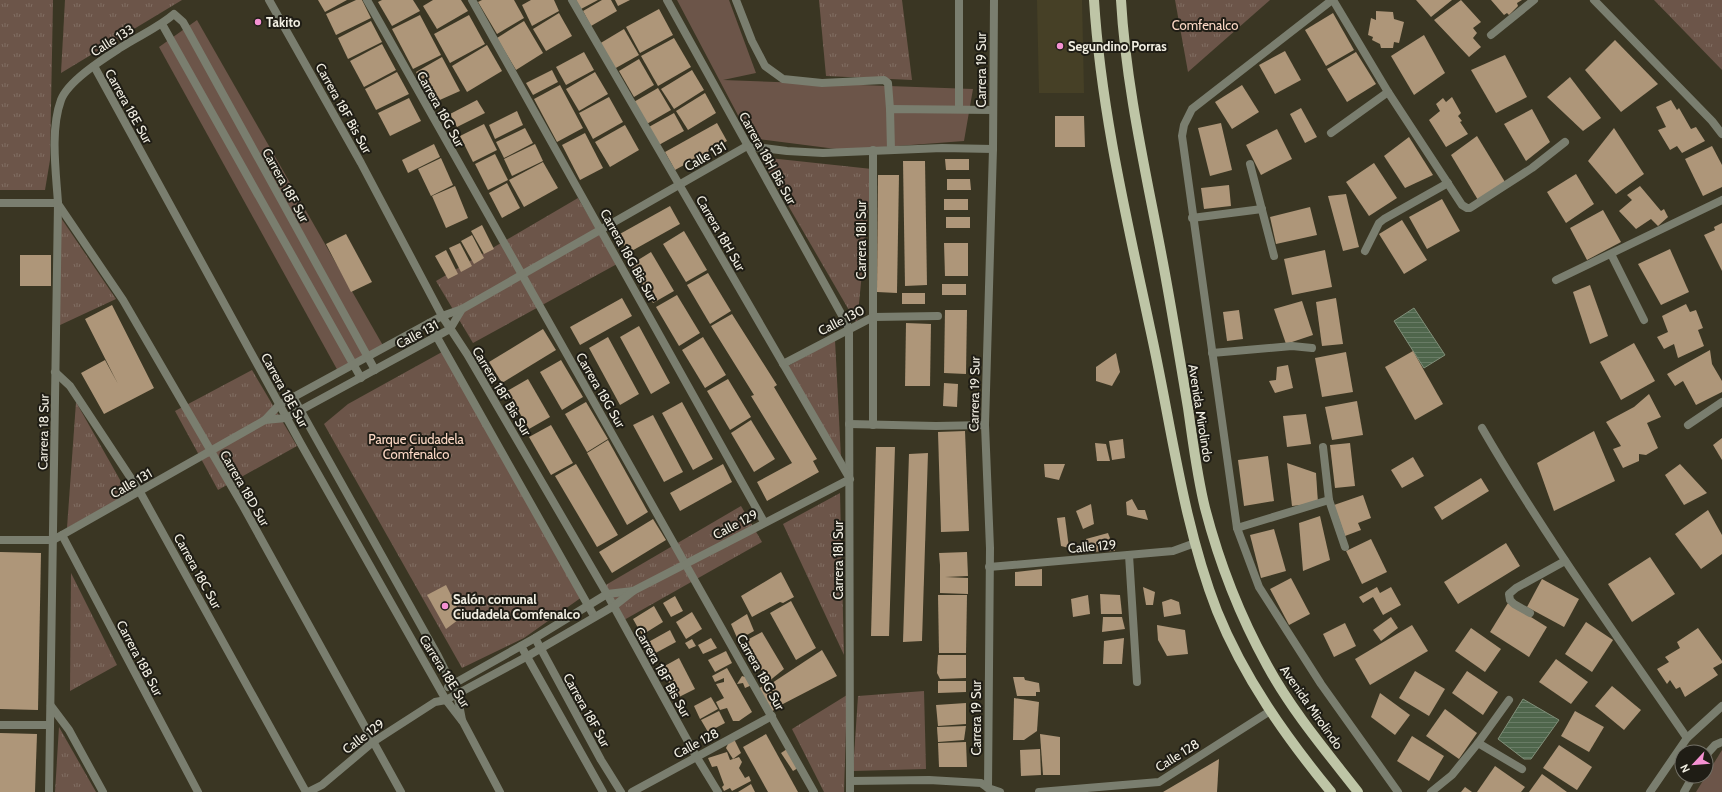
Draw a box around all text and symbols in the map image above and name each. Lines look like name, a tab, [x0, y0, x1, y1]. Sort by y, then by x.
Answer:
place label: Takito	[266, 14, 301, 30]
marker: Takito	[253, 17, 263, 27]
park label: Comfenalco	[1172, 17, 1238, 33]
street label: Calle 133	[87, 20, 137, 60]
street label: Carrera 19 Sur	[973, 32, 989, 108]
place label: Segundino Porras	[1068, 38, 1167, 54]
marker: Segundino Porras	[1055, 41, 1065, 51]
street label: Carrera 18F Bis Sur	[312, 60, 376, 157]
street label: Carrera 18E Sur	[102, 66, 157, 147]
street label: Carrera 18G Sur	[414, 68, 469, 151]
street label: Carrera 18H Bis Sur	[736, 109, 801, 208]
street label: Calle 131	[681, 138, 729, 174]
street label: Carrera 18F Sur	[259, 145, 313, 226]
street label: Carrera 18H Sur	[693, 192, 750, 274]
street label: Carrera 18I Sur	[853, 200, 869, 279]
street label: Carrera 18G Bis Sur	[597, 206, 661, 305]
street label: Calle 130	[815, 301, 867, 339]
street label: Calle 131	[393, 316, 441, 352]
street label: Carrera 18F Bis Sur	[469, 344, 535, 439]
street label: Carrera 18G Sur	[573, 349, 629, 431]
street label: Carrera 18E Sur	[258, 350, 313, 431]
street label: Carrera 19 Sur	[965, 355, 983, 432]
street label: Avenida Mirolindo	[1185, 363, 1217, 463]
street label: Carrera 18 Sur	[34, 393, 52, 470]
park label: Parque Ciudadela Comfenalco	[368, 431, 465, 462]
street label: Carrera 18D Sur	[217, 447, 274, 530]
street label: Calle 131	[107, 465, 155, 501]
street label: Calle 129	[710, 506, 760, 542]
street label: Carrera 18I Sur	[830, 520, 846, 599]
street label: Carrera 18C Sur	[171, 531, 226, 612]
street label: Calle 129	[1067, 536, 1117, 556]
place label: Salón comunal Ciudadela Comfenalco	[453, 591, 581, 622]
marker: Salón comunal Ciudadela Comfenalco	[440, 601, 450, 611]
street label: Carrera 18B Sur	[113, 617, 167, 699]
street label: Carrera 18F Bis Sur	[631, 624, 695, 721]
street label: Carrera 18G Sur	[734, 631, 789, 714]
street label: Carrera 18E Sur	[416, 632, 474, 711]
street label: Avenida Mirolindo	[1277, 662, 1347, 752]
street label: Carrera 18F Sur	[560, 670, 614, 751]
street label: Carrera 19 Sur	[968, 680, 984, 756]
street label: Calle 129	[339, 715, 387, 757]
street label: Calle 128	[671, 724, 721, 762]
street label: Calle 128	[1152, 735, 1202, 775]
north arrow	[1674, 744, 1714, 784]
text: N	[1677, 762, 1693, 775]

